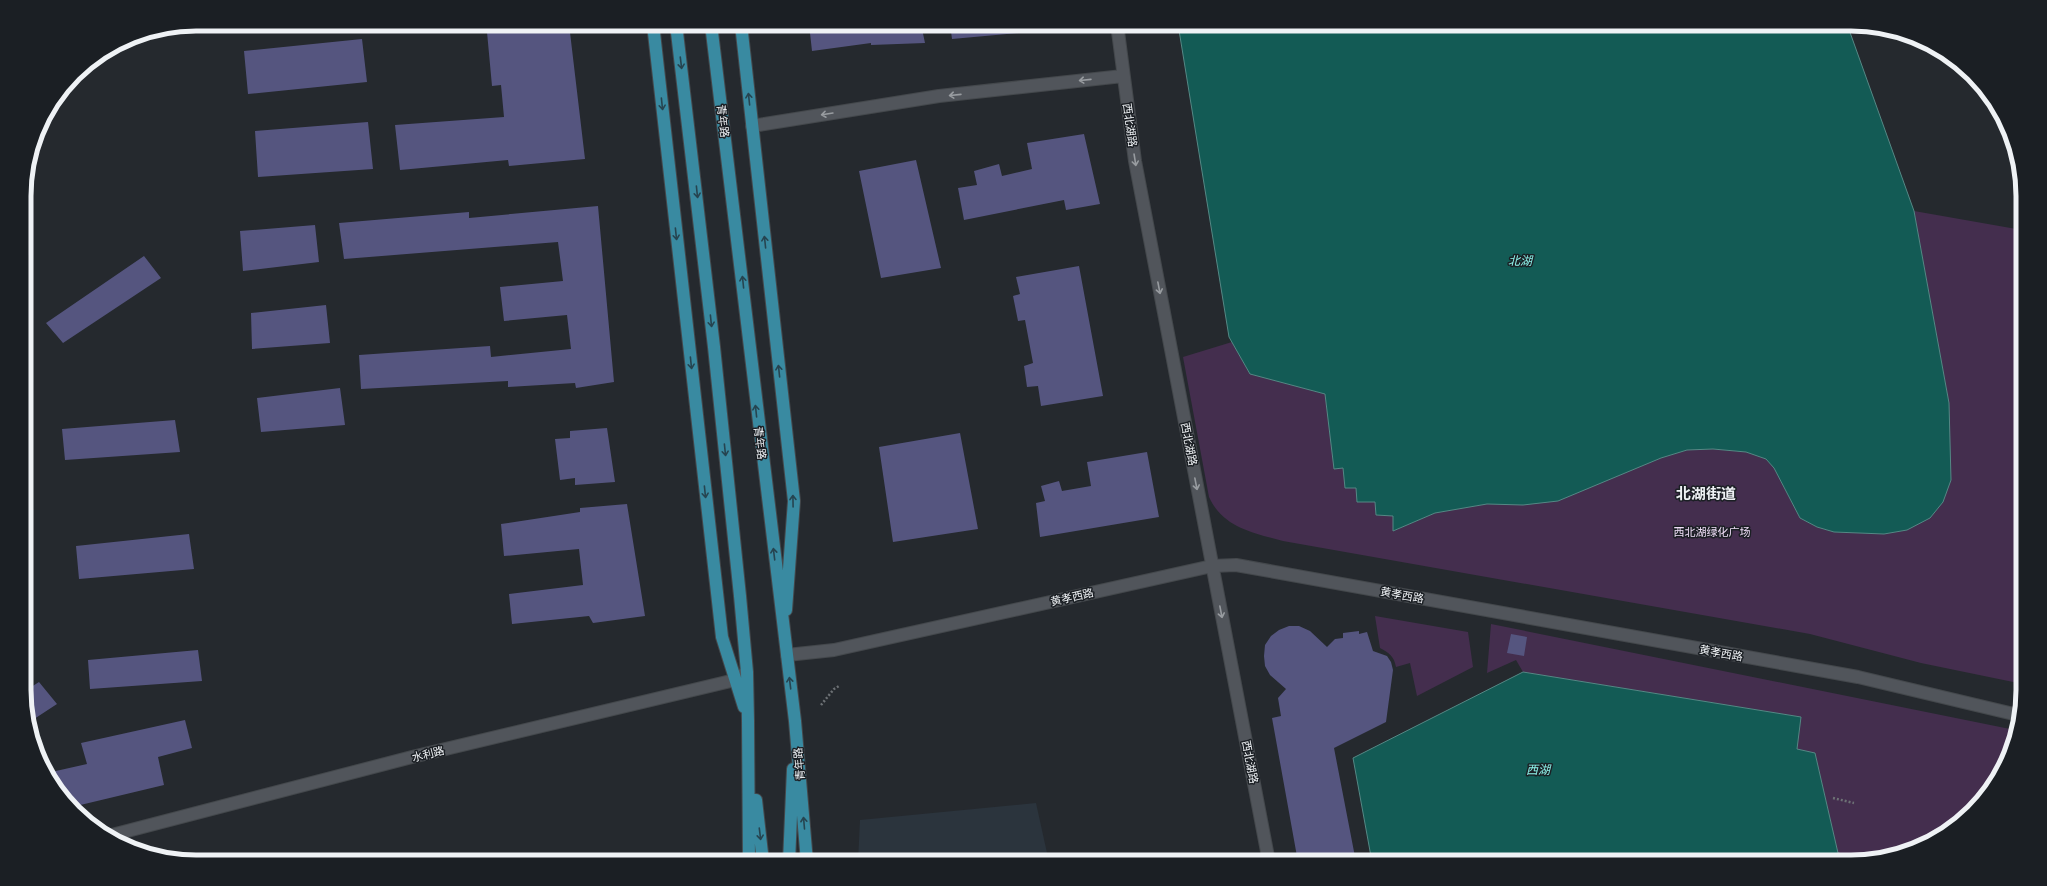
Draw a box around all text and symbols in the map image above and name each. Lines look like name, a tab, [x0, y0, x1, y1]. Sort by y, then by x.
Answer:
one-way arrow	[677, 56, 685, 69]
one-way arrow	[1079, 77, 1092, 84]
one-way arrow	[949, 91, 962, 98]
one-way arrow	[745, 93, 753, 106]
one-way arrow	[658, 98, 666, 111]
street label: 西北湖路	[1119, 102, 1141, 148]
street label: 青年路	[713, 104, 733, 138]
one-way arrow	[821, 110, 834, 118]
one-way arrow	[1131, 153, 1139, 166]
one-way arrow	[693, 185, 701, 198]
one-way arrow	[673, 227, 680, 240]
one-way arrow	[761, 236, 768, 249]
water label: 北湖	[1508, 251, 1534, 270]
one-way arrow	[739, 275, 746, 288]
one-way arrow	[1155, 281, 1163, 294]
one-way arrow	[708, 314, 715, 327]
one-way arrow	[687, 356, 695, 369]
one-way arrow	[775, 365, 783, 378]
one-way arrow	[753, 405, 760, 418]
street label: 西北湖路	[1177, 421, 1201, 467]
street label: 青年路	[750, 426, 770, 460]
one-way arrow	[721, 443, 729, 456]
one-way arrow	[1193, 477, 1201, 490]
district label: 北湖街道	[1676, 482, 1736, 505]
one-way arrow	[702, 485, 709, 498]
one-way arrow	[789, 495, 797, 508]
park label: 西北湖绿化广场	[1674, 524, 1751, 540]
one-way arrow	[770, 548, 778, 561]
street label: 黄孝西路	[1379, 583, 1425, 607]
street label: 黄孝西路	[1049, 584, 1095, 610]
one-way arrow	[1217, 605, 1225, 618]
street label: 黄孝西路	[1698, 641, 1744, 665]
one-way arrow	[786, 677, 794, 690]
street label: 西北湖路	[1238, 739, 1262, 785]
street label: 水利路	[410, 742, 446, 766]
street label: 青年路	[790, 747, 808, 781]
water label: 西湖	[1526, 760, 1552, 779]
one-way arrow	[800, 817, 808, 830]
one-way arrow	[756, 827, 764, 840]

